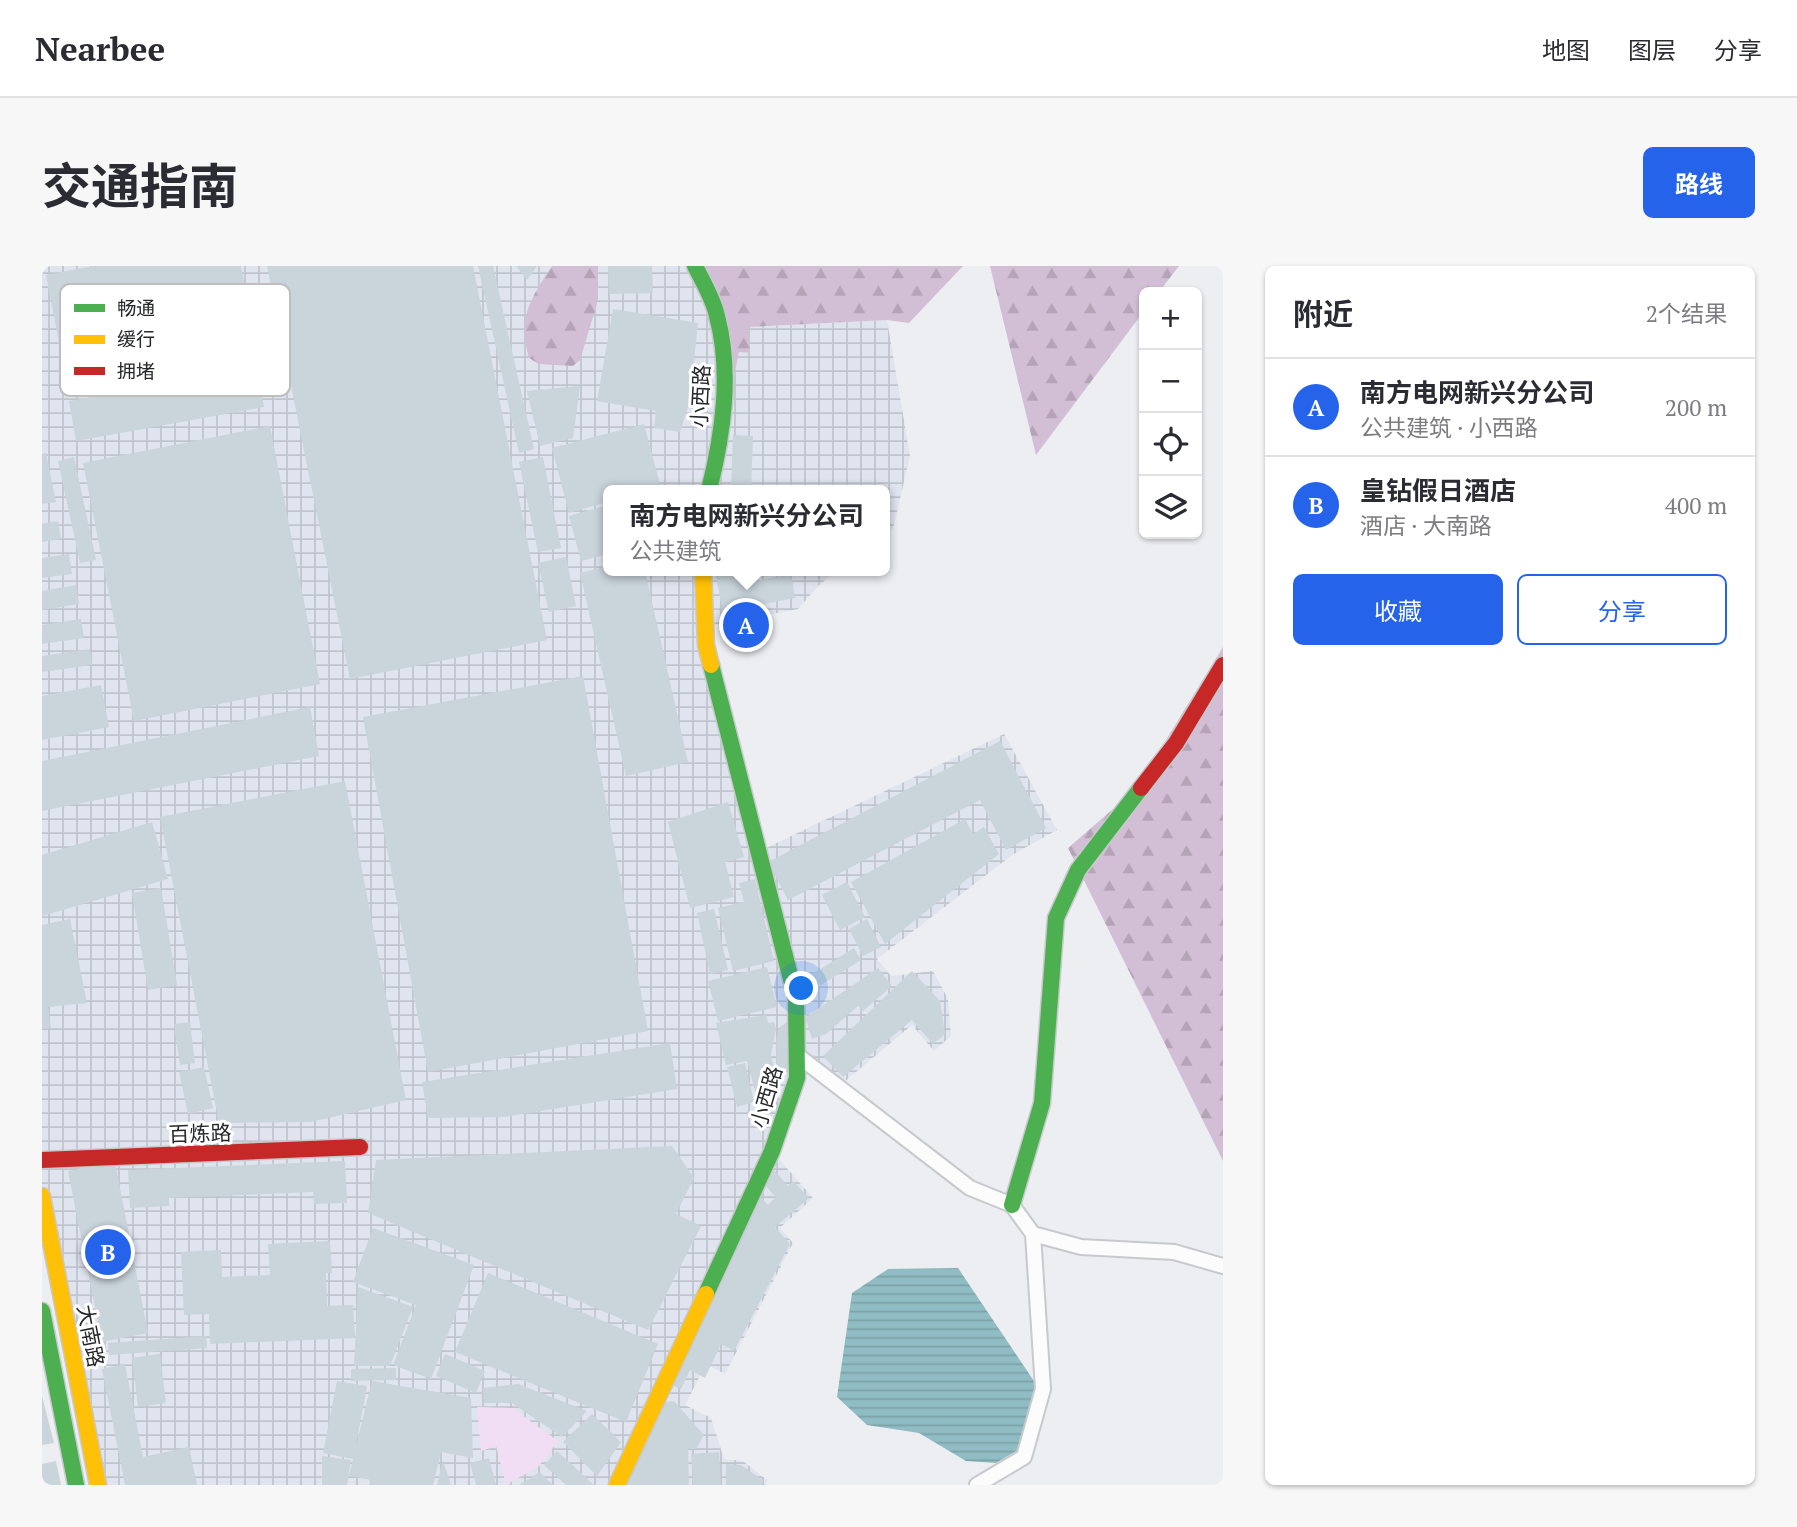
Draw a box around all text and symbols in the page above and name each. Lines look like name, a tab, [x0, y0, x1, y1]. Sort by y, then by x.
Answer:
text: Nearbee	[35, 27, 165, 70]
text: 地图	[1542, 34, 1590, 66]
text: 图层	[1628, 34, 1676, 66]
text: 分享	[1714, 34, 1762, 66]
button: 路线	[1643, 147, 1755, 218]
text: 交通指南	[42, 153, 238, 218]
legend	[60, 284, 290, 396]
map controls	[1139, 287, 1202, 539]
button: +	[1139, 287, 1202, 350]
text: 附近	[1293, 294, 1353, 334]
text: 畅通	[117, 295, 155, 320]
text: 2个结果	[1646, 298, 1727, 329]
text: 缓行	[117, 326, 155, 351]
button: −	[1139, 350, 1202, 413]
text: 拥堵	[117, 358, 155, 383]
street label: 小西路	[684, 364, 716, 428]
text: 南方电网新兴分公司	[1360, 375, 1594, 409]
text: A	[1308, 392, 1324, 423]
text: 200 m	[1665, 392, 1727, 423]
text: 公共建筑 · 小西路	[1360, 412, 1538, 443]
button: locate	[1139, 413, 1202, 476]
text: 皇钻假日酒店	[1360, 473, 1516, 507]
button: layers	[1139, 476, 1202, 539]
popup	[603, 485, 890, 576]
text: B	[1309, 490, 1323, 521]
text: 400 m	[1665, 490, 1727, 521]
text: 南方电网新兴分公司	[629, 498, 864, 532]
text: 酒店 · 大南路	[1360, 510, 1492, 541]
text: 公共建筑	[629, 535, 721, 566]
button: 收藏	[1293, 574, 1503, 645]
button: 分享	[1517, 574, 1727, 645]
pin: A	[723, 599, 769, 651]
your location	[784, 971, 818, 1005]
street label: 小西路	[744, 1063, 788, 1131]
street label: 百炼路	[168, 1118, 232, 1148]
pin: B	[85, 1226, 131, 1278]
street label: 大南路	[71, 1302, 111, 1370]

